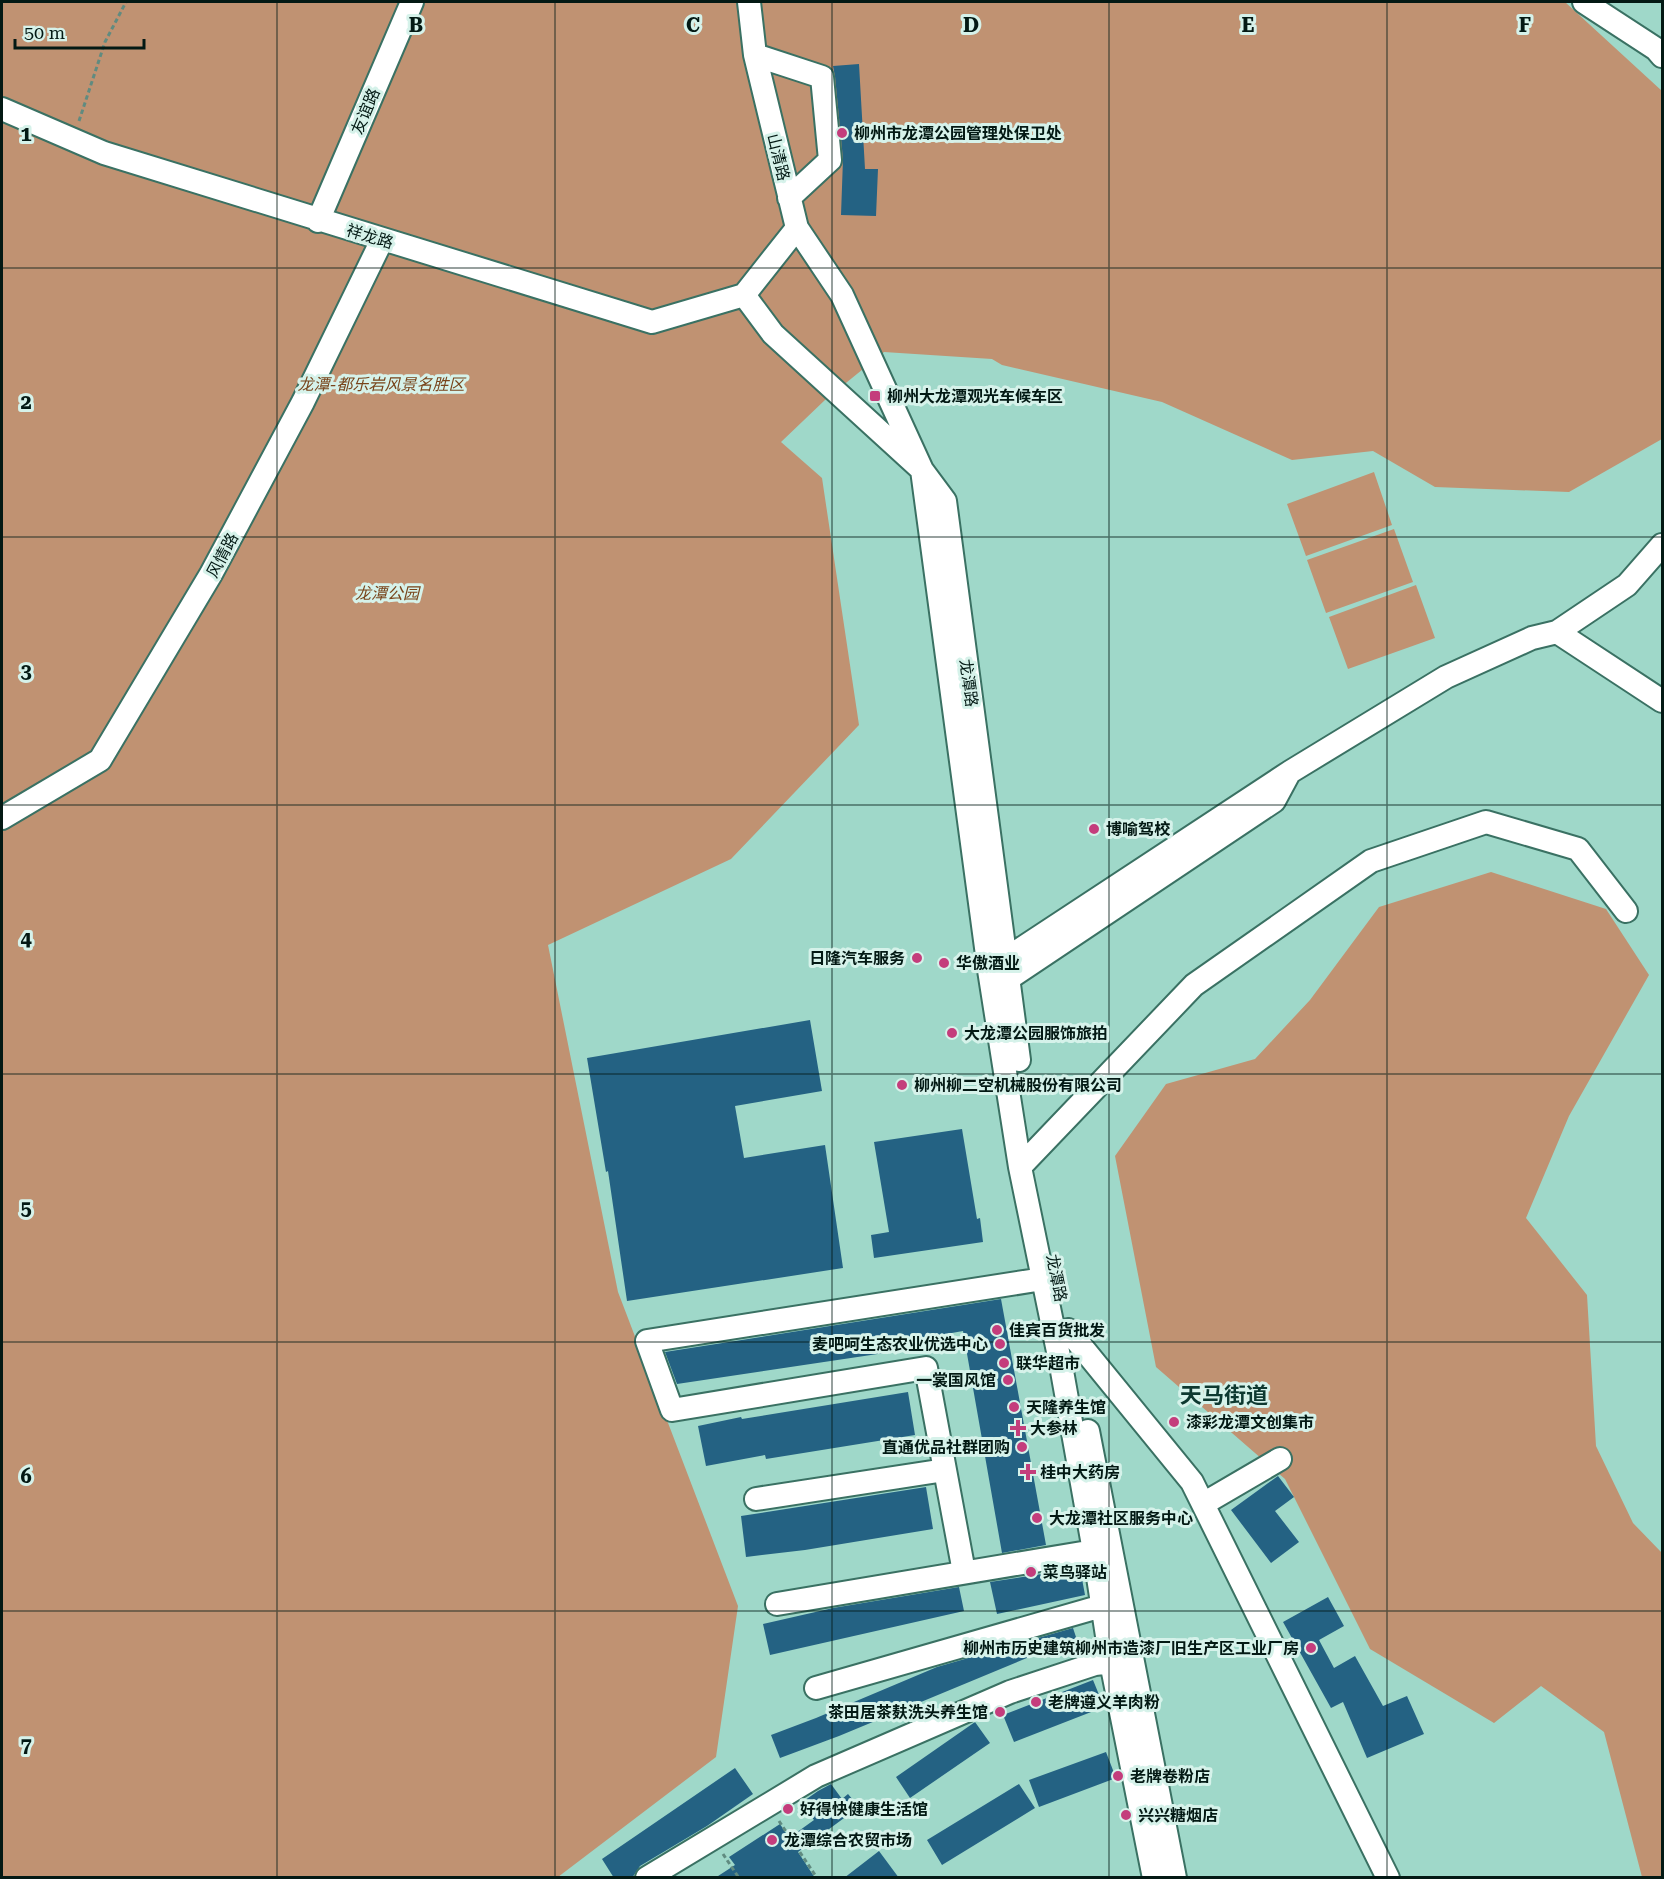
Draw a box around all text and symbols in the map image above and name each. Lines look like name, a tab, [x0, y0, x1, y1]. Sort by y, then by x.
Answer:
scale bar	[15, 12, 144, 50]
text: B	[409, 13, 423, 37]
text: C	[686, 13, 700, 37]
text: D	[963, 13, 979, 37]
text: E	[1242, 13, 1255, 37]
text: F	[1519, 13, 1531, 37]
text: 50 m	[24, 22, 65, 43]
street label: 友谊路	[347, 85, 384, 137]
text: 1	[20, 122, 32, 146]
place label: 柳州市龙潭公园管理处保卫处	[854, 124, 1062, 143]
marker: 柳州市龙潭公园管理处保卫处	[835, 126, 849, 140]
street label: 山清路	[763, 132, 794, 183]
street label: 祥龙路	[344, 220, 396, 253]
park label: 龙潭-都乐岩风景名胜区	[297, 375, 467, 394]
place label: 柳州大龙潭观光车候车区	[887, 387, 1063, 406]
marker: 柳州大龙潭观光车候车区	[868, 389, 882, 403]
text: 2	[20, 390, 32, 414]
street label: 风情路	[203, 530, 242, 581]
park label: 龙潭公园	[355, 584, 421, 603]
street label: 龙潭路	[956, 658, 981, 708]
text: 3	[20, 659, 32, 683]
place label: 博喻驾校	[1106, 820, 1171, 839]
marker: 博喻驾校	[1087, 822, 1101, 836]
text: 4	[20, 927, 32, 951]
place label: 日隆汽车服务	[809, 949, 905, 968]
marker: 日隆汽车服务	[910, 951, 924, 965]
place label: 华傲酒业	[956, 954, 1020, 973]
marker: 华傲酒业	[937, 956, 951, 970]
place label: 大龙潭公园服饰旅拍	[964, 1024, 1108, 1043]
marker: 大龙潭公园服饰旅拍	[945, 1026, 959, 1040]
place label: 柳州柳二空机械股份有限公司	[914, 1076, 1122, 1095]
marker: 柳州柳二空机械股份有限公司	[895, 1078, 909, 1092]
text: 5	[20, 1196, 32, 1220]
street label: 龙潭路	[1043, 1253, 1070, 1303]
place label: 佳宾百货批发	[1009, 1321, 1105, 1340]
marker: 佳宾百货批发	[990, 1323, 1004, 1337]
place label: 麦吧呵生态农业优选中心	[812, 1335, 988, 1354]
marker: 麦吧呵生态农业优选中心	[993, 1337, 1007, 1351]
place label: 联华超市	[1016, 1354, 1080, 1373]
marker: 联华超市	[997, 1356, 1011, 1370]
place label: 一裳国风馆	[916, 1371, 996, 1390]
marker: 一裳国风馆	[1001, 1373, 1015, 1387]
district label: 天马街道	[1180, 1383, 1268, 1408]
place label: 天隆养生馆	[1026, 1398, 1106, 1417]
marker: 天隆养生馆	[1007, 1400, 1021, 1414]
place label: 漆彩龙潭文创集市	[1186, 1413, 1314, 1432]
marker: 漆彩龙潭文创集市	[1167, 1415, 1181, 1429]
place label: 大参林	[1030, 1419, 1078, 1438]
marker: 大参林	[1011, 1421, 1025, 1435]
place label: 直通优品社群团购	[882, 1438, 1010, 1457]
marker: 直通优品社群团购	[1015, 1440, 1029, 1454]
place label: 桂中大药房	[1040, 1463, 1120, 1482]
text: 6	[20, 1464, 32, 1488]
marker: 桂中大药房	[1021, 1465, 1035, 1479]
place label: 大龙潭社区服务中心	[1049, 1509, 1193, 1528]
marker: 大龙潭社区服务中心	[1030, 1511, 1044, 1525]
place label: 菜鸟驿站	[1043, 1563, 1107, 1582]
marker: 菜鸟驿站	[1024, 1565, 1038, 1579]
place label: 柳州市历史建筑柳州市造漆厂旧生产区工业厂房	[963, 1639, 1299, 1658]
marker: 柳州市历史建筑柳州市造漆厂旧生产区工业厂房	[1304, 1641, 1318, 1655]
place label: 老牌遵义羊肉粉	[1048, 1693, 1160, 1712]
marker: 老牌遵义羊肉粉	[1029, 1695, 1043, 1709]
place label: 茶田居茶麸洗头养生馆	[828, 1703, 988, 1722]
marker: 茶田居茶麸洗头养生馆	[993, 1705, 1007, 1719]
text: 7	[20, 1733, 32, 1757]
place label: 老牌卷粉店	[1130, 1767, 1210, 1786]
marker: 老牌卷粉店	[1111, 1769, 1125, 1783]
place label: 好得快健康生活馆	[800, 1800, 928, 1819]
marker: 好得快健康生活馆	[781, 1802, 795, 1816]
place label: 兴兴糖烟店	[1138, 1806, 1218, 1825]
marker: 兴兴糖烟店	[1119, 1808, 1133, 1822]
place label: 龙潭综合农贸市场	[784, 1831, 912, 1850]
marker: 龙潭综合农贸市场	[765, 1833, 779, 1847]

